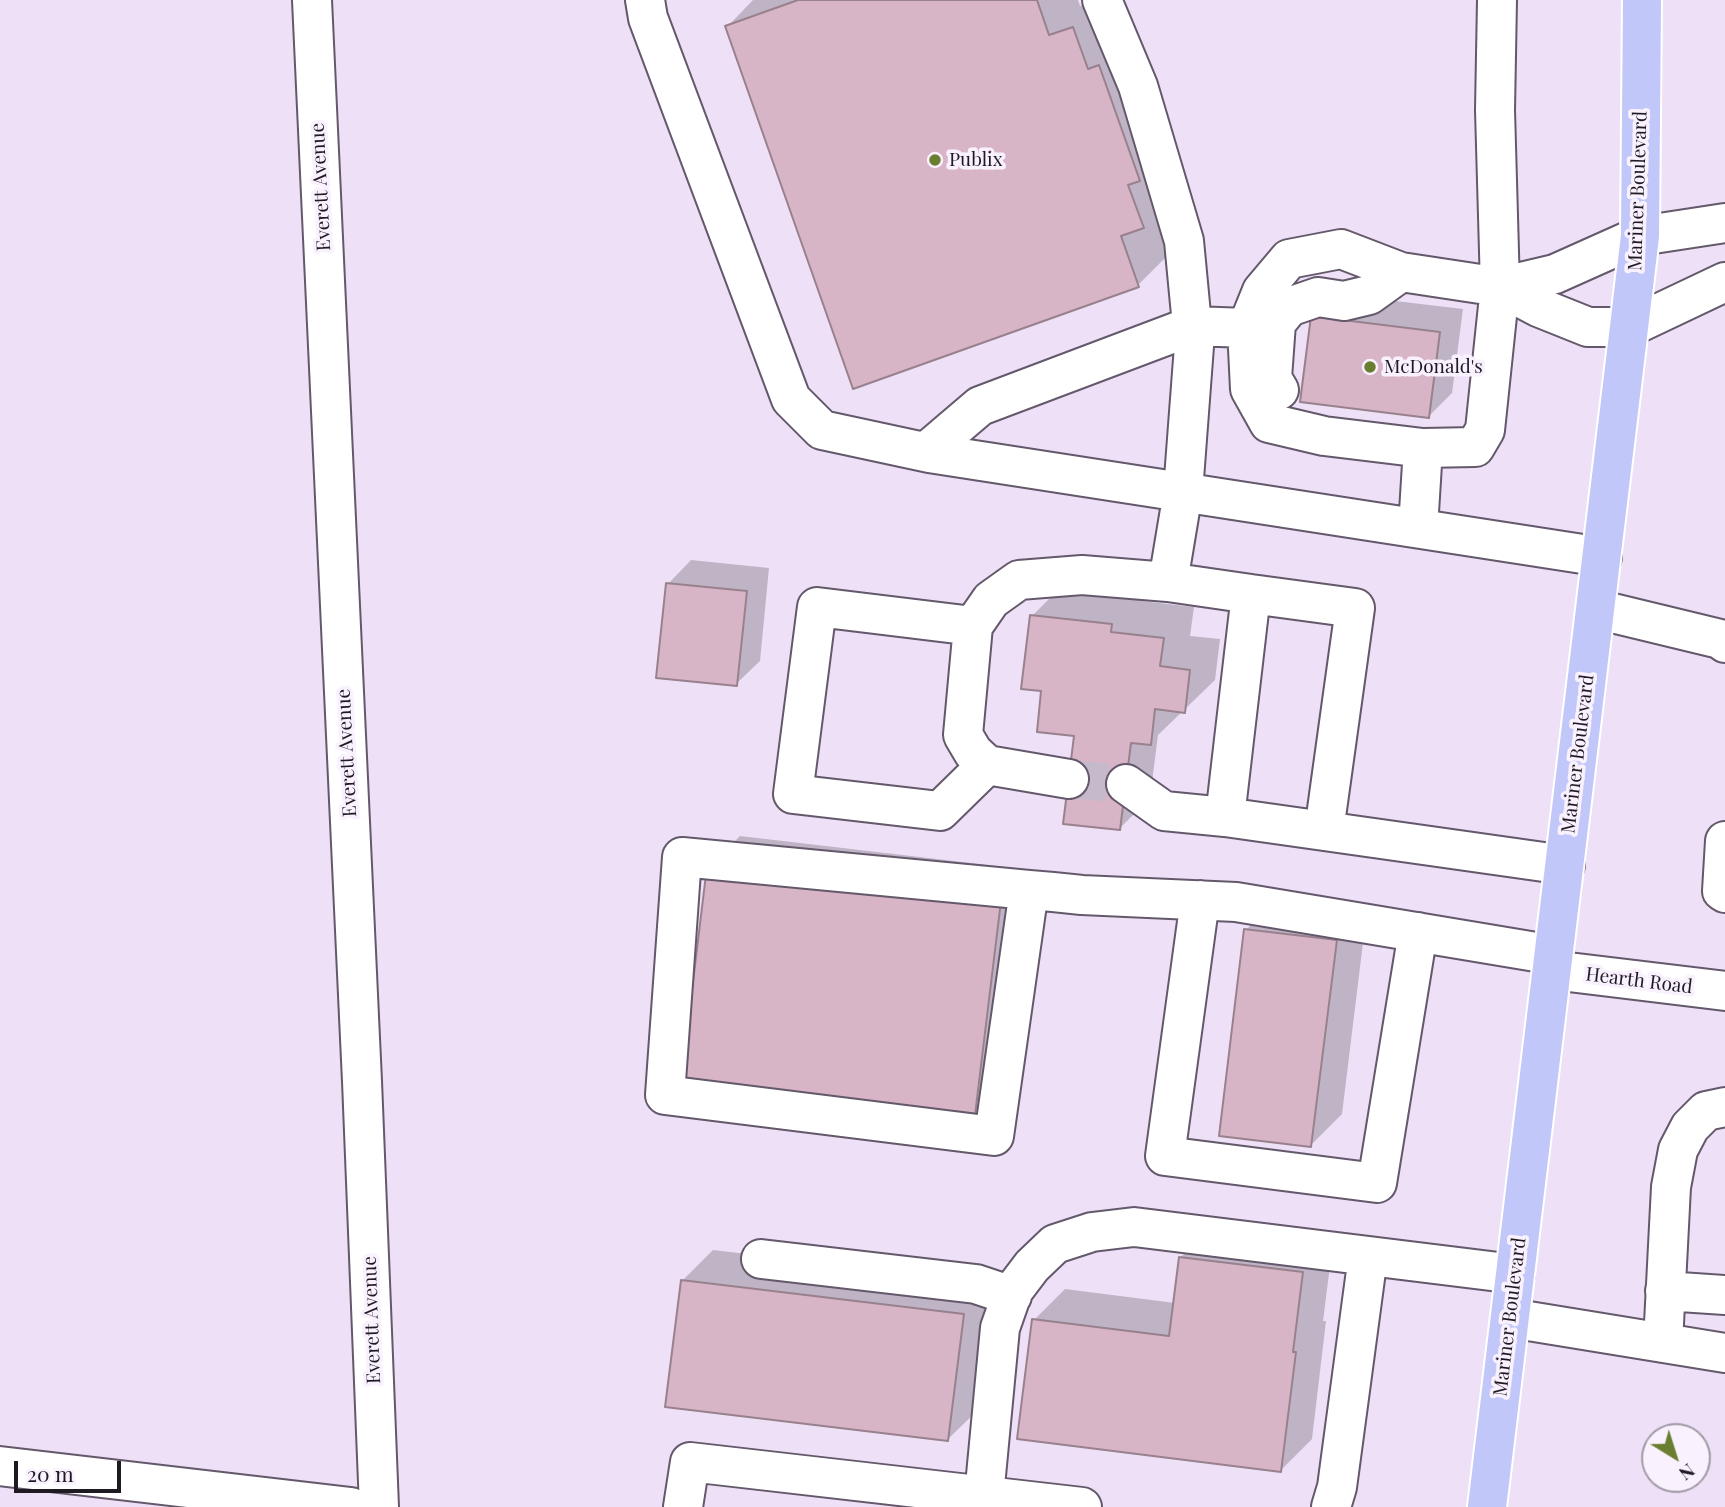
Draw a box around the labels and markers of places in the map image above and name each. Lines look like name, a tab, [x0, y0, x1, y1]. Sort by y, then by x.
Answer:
place label: Publix	[949, 149, 1003, 171]
marker: Publix	[927, 152, 943, 168]
place label: McDonald's	[1384, 356, 1483, 378]
marker: McDonald's	[1362, 359, 1378, 375]

